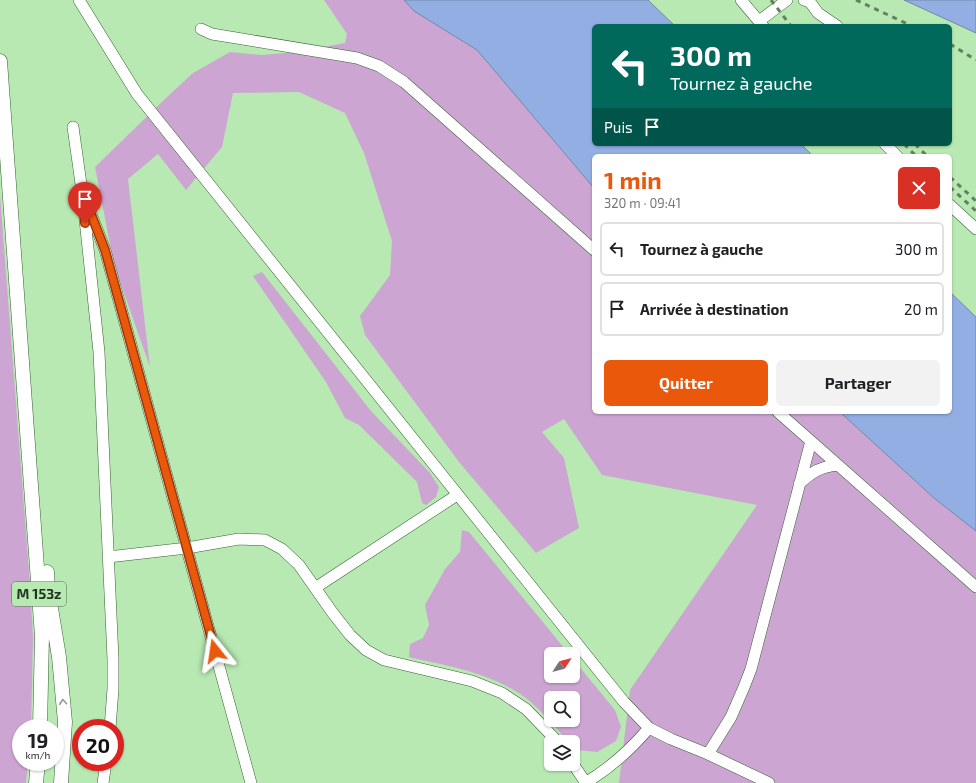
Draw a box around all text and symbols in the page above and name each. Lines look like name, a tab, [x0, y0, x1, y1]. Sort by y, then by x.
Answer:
text: 300 m	[670, 38, 752, 72]
icon: left	[604, 40, 656, 92]
text: Tournez à gauche	[670, 72, 812, 94]
icon: arrive	[641, 116, 663, 138]
text: Puis	[604, 118, 633, 136]
text: 1 min	[604, 165, 662, 194]
button: close	[898, 167, 940, 209]
pin	[68, 182, 102, 223]
icon: arrive	[74, 188, 96, 210]
text: 320 m · 09:41	[604, 195, 681, 211]
icon: left	[606, 238, 628, 260]
text: Tournez à gauche	[640, 240, 763, 258]
text: 300 m	[895, 240, 938, 258]
icon: arrive	[606, 298, 628, 320]
text: Arrivée à destination	[640, 300, 788, 318]
text: 20 m	[904, 300, 938, 318]
button: Quitter	[604, 360, 768, 406]
button: Partager	[776, 360, 940, 406]
road number: M 153z	[12, 582, 66, 606]
position arrow	[194, 630, 236, 672]
north arrow	[544, 647, 580, 683]
map controls	[544, 647, 580, 771]
button: search	[544, 691, 580, 727]
one-way arrow	[58, 699, 67, 705]
speed limit sign: 20	[72, 719, 124, 771]
text: 19	[28, 728, 48, 752]
button: layers	[544, 735, 580, 771]
text: km/h	[26, 749, 50, 761]

